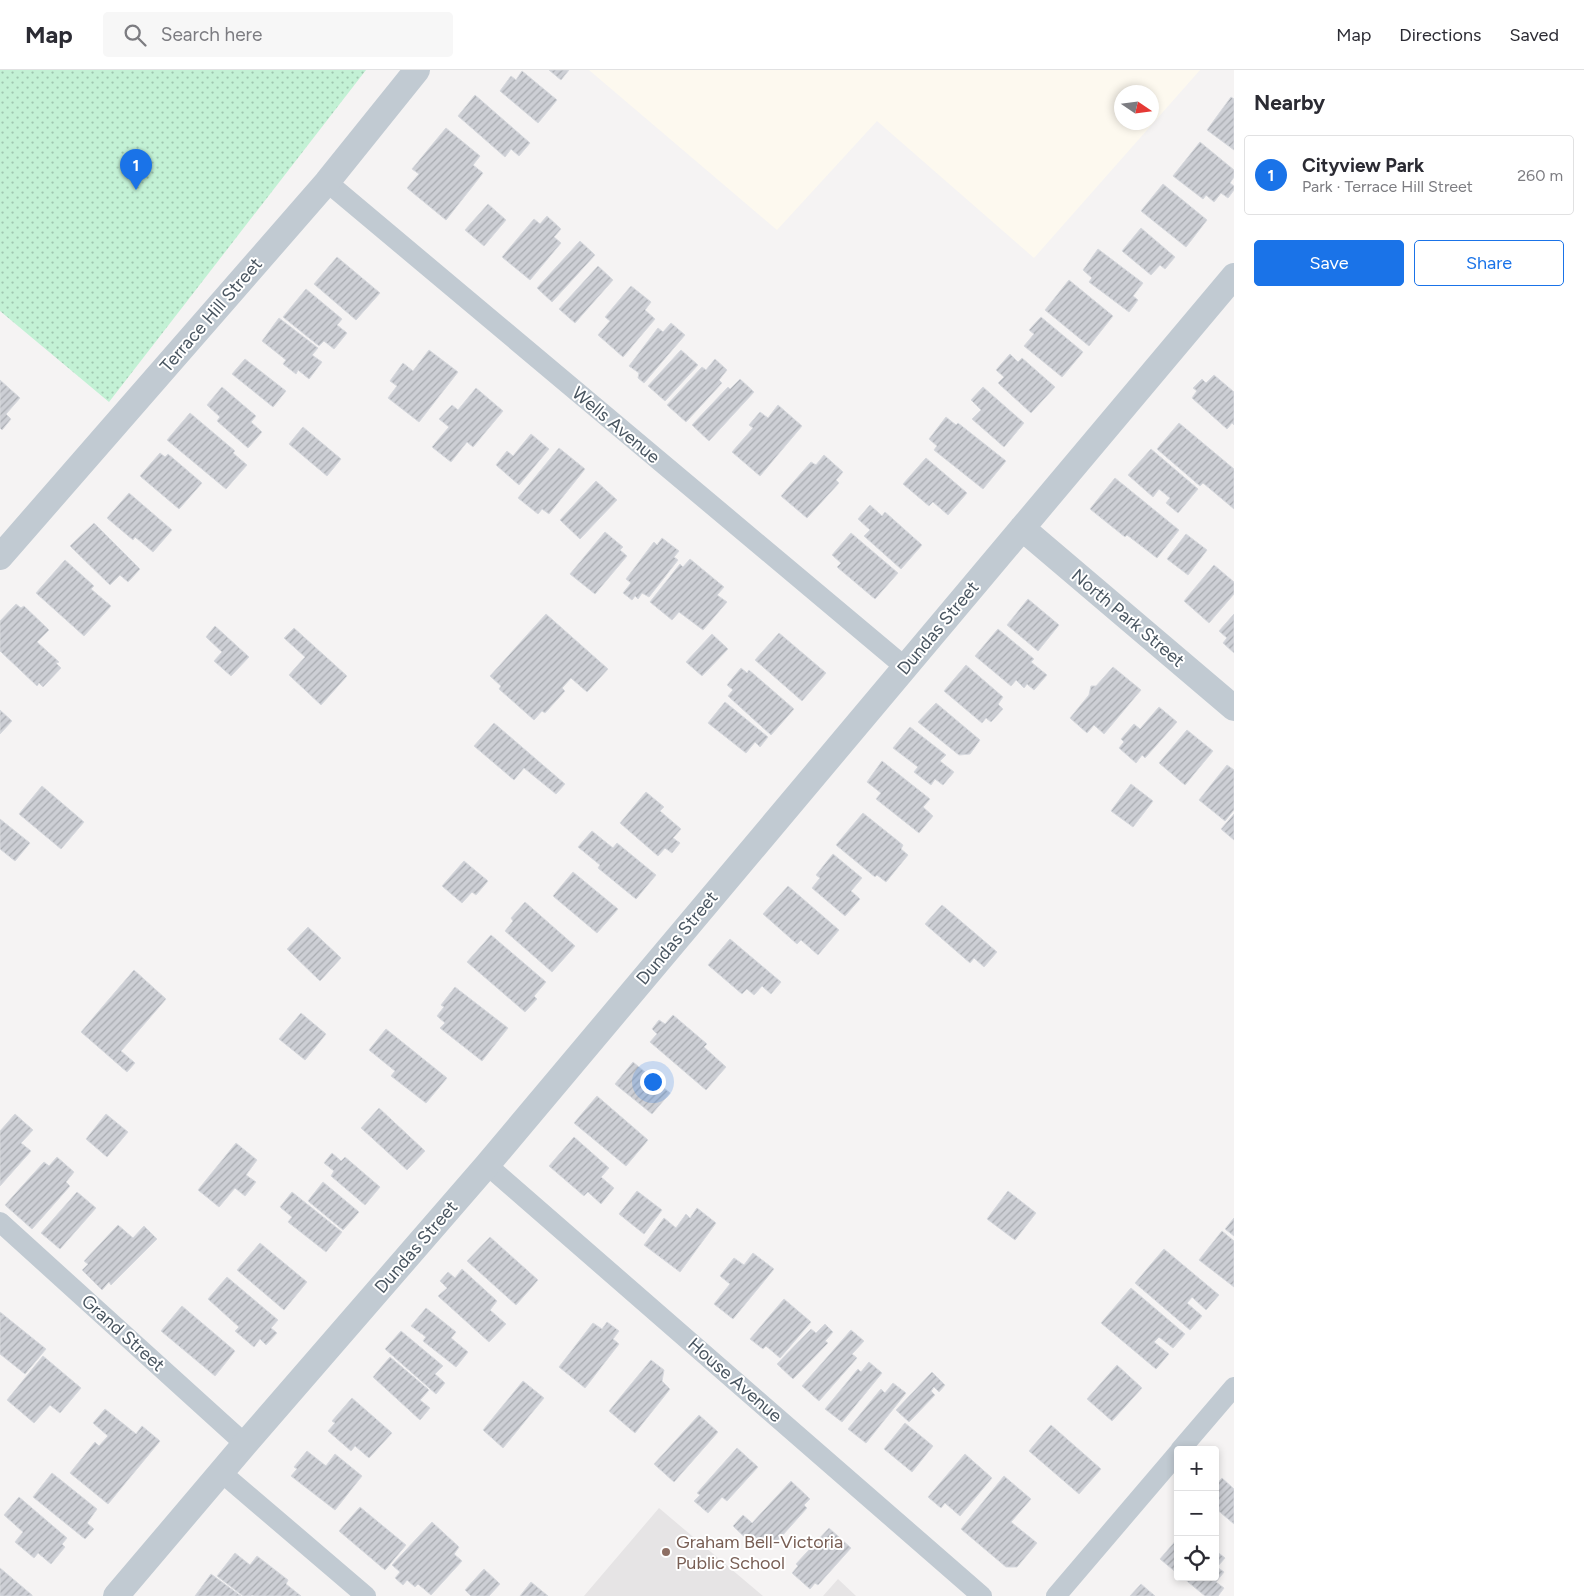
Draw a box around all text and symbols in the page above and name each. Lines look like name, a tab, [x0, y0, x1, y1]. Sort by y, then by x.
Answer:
search box	[103, 12, 453, 57]
text: Map	[25, 20, 73, 49]
icon: search	[121, 21, 149, 49]
text: Search here	[161, 23, 262, 46]
text: Map	[1336, 24, 1371, 46]
text: Directions	[1399, 24, 1481, 46]
text: Saved	[1509, 24, 1559, 46]
north arrow	[1114, 85, 1159, 130]
text: Nearby	[1254, 90, 1325, 115]
pin: 1	[120, 149, 152, 190]
text: Cityview Park	[1302, 154, 1424, 177]
text: 1	[1268, 166, 1274, 185]
text: 260 m	[1517, 166, 1563, 185]
text: Park · Terrace Hill Street	[1302, 177, 1473, 196]
button: Save	[1254, 240, 1404, 286]
button: Share	[1414, 240, 1564, 286]
street label: Terrace Hill Street	[155, 253, 267, 377]
street label: Wells Avenue	[568, 382, 665, 468]
street label: North Park Street	[1067, 564, 1189, 672]
street label: Dundas Street	[892, 577, 984, 679]
street label: Dundas Street	[631, 887, 723, 989]
your location	[640, 1069, 666, 1095]
street label: Dundas Street	[370, 1196, 462, 1298]
street label: Grand Street	[77, 1290, 169, 1376]
street label: House Avenue	[683, 1333, 787, 1427]
map controls	[1174, 1446, 1219, 1581]
button: +	[1174, 1446, 1219, 1491]
button: −	[1174, 1491, 1219, 1536]
place label: Graham Bell-Victoria Public School	[676, 1531, 843, 1574]
button: locate	[1174, 1536, 1219, 1581]
marker: Graham Bell-Victoria Public School	[660, 1546, 672, 1558]

